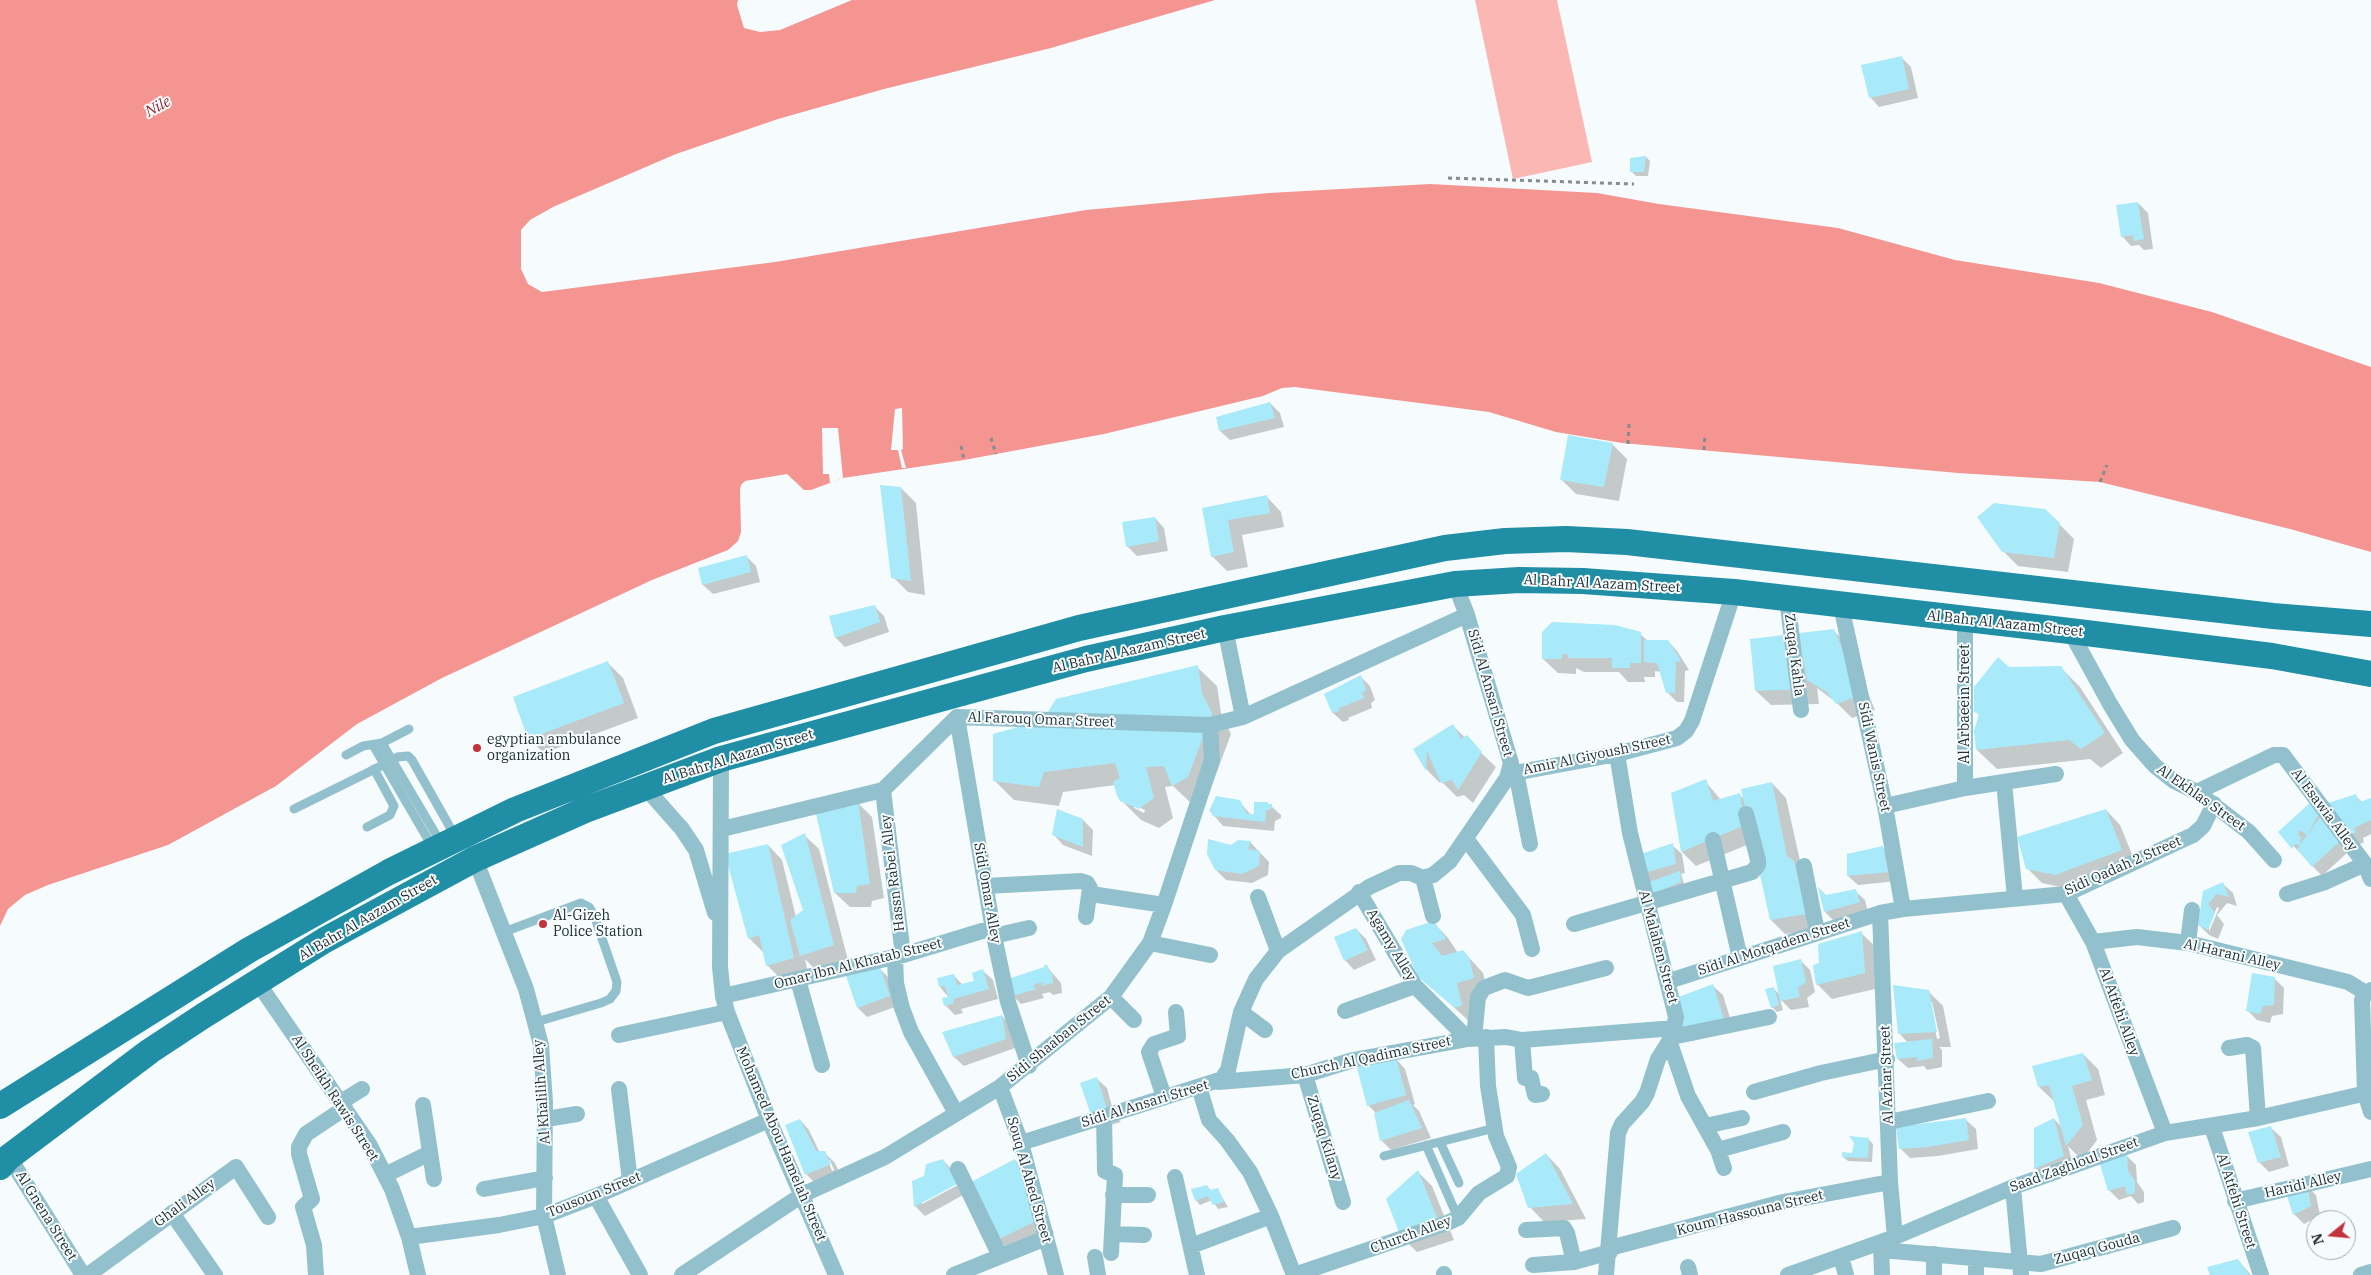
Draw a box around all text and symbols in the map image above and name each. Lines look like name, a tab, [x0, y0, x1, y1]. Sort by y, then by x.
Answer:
water label: Nile	[142, 93, 174, 121]
street label: Al Bahr Al Aazam Street	[1523, 572, 1681, 596]
street label: Al Bahr Al Aazam Street	[1926, 607, 2084, 641]
street label: Zuqaq Kahla	[1781, 613, 1807, 697]
street label: Al Bahr Al Aazam Street	[1051, 625, 1207, 677]
street label: Sidi Al Ansari Street	[1464, 627, 1516, 759]
street label: Al Arbaeein Street	[1957, 644, 1973, 764]
street label: Sidi Wanis Street	[1854, 701, 1894, 813]
street label: Al Farouq Omar Street	[967, 709, 1115, 731]
street label: Al Bahr Al Aazam Street	[660, 726, 816, 788]
street label: Amir Al Giyoush Street	[1522, 731, 1672, 779]
place label: egyptian ambulance organization	[487, 732, 621, 764]
marker: egyptian ambulance organization	[471, 742, 483, 754]
street label: Al Ekhlas Street	[2154, 761, 2248, 835]
street label: Al Esawia Alley	[2287, 765, 2361, 855]
street label: Hassn Rabei Alley	[877, 814, 909, 932]
street label: Sidi Qadah 2 Street	[2062, 833, 2184, 899]
street label: Sidi Omar Alley	[970, 841, 1004, 945]
street label: Al Bahr Al Aazam Street	[296, 871, 440, 965]
street label: Al Malahen Street	[1635, 889, 1681, 1005]
street label: Agamy Alley	[1363, 906, 1419, 984]
place label: Al-Gizeh Police Station	[553, 908, 643, 940]
street label: Sidi Al Motqadem Street	[1696, 914, 1852, 980]
marker: Al-Gizeh Police Station	[537, 918, 549, 930]
street label: Omar Ibn Al Khatab Street	[772, 935, 944, 993]
street label: Al Harani Alley	[2182, 936, 2282, 974]
street label: Al Atfehi Alley	[2095, 966, 2143, 1058]
street label: Sidi Shaaban Street	[1004, 992, 1114, 1086]
street label: Al Azhar Street	[1877, 1025, 1897, 1125]
street label: Al Sheikh Rawis Street	[288, 1032, 382, 1164]
street label: Church Al Qadima Street	[1290, 1033, 1452, 1083]
street label: Al Khalilih Alley	[530, 1039, 554, 1145]
street label: Mohamed Abou Hamelah Street	[732, 1044, 830, 1244]
street label: Sidi Al Ansari Street	[1079, 1077, 1211, 1131]
street label: Zuqaq Kilany	[1303, 1094, 1345, 1182]
street label: Souq Al Ahed Street	[1003, 1115, 1055, 1245]
street label: Saad Zaghloul Street	[2007, 1134, 2141, 1196]
street label: Al Atfehi Street	[2213, 1151, 2259, 1251]
street label: Al Gnena Street	[12, 1168, 80, 1264]
street label: Tousoun Street	[545, 1168, 643, 1222]
street label: Haridi Alley	[2263, 1168, 2343, 1202]
street label: Ghali Alley	[151, 1175, 219, 1231]
street label: Koum Hassouna Street	[1675, 1187, 1825, 1239]
north arrow	[2306, 1210, 2356, 1260]
street label: Church Alley	[1368, 1213, 1454, 1257]
street label: Zuqaq Gouda	[2052, 1230, 2142, 1268]
text: N	[2307, 1231, 2328, 1247]

